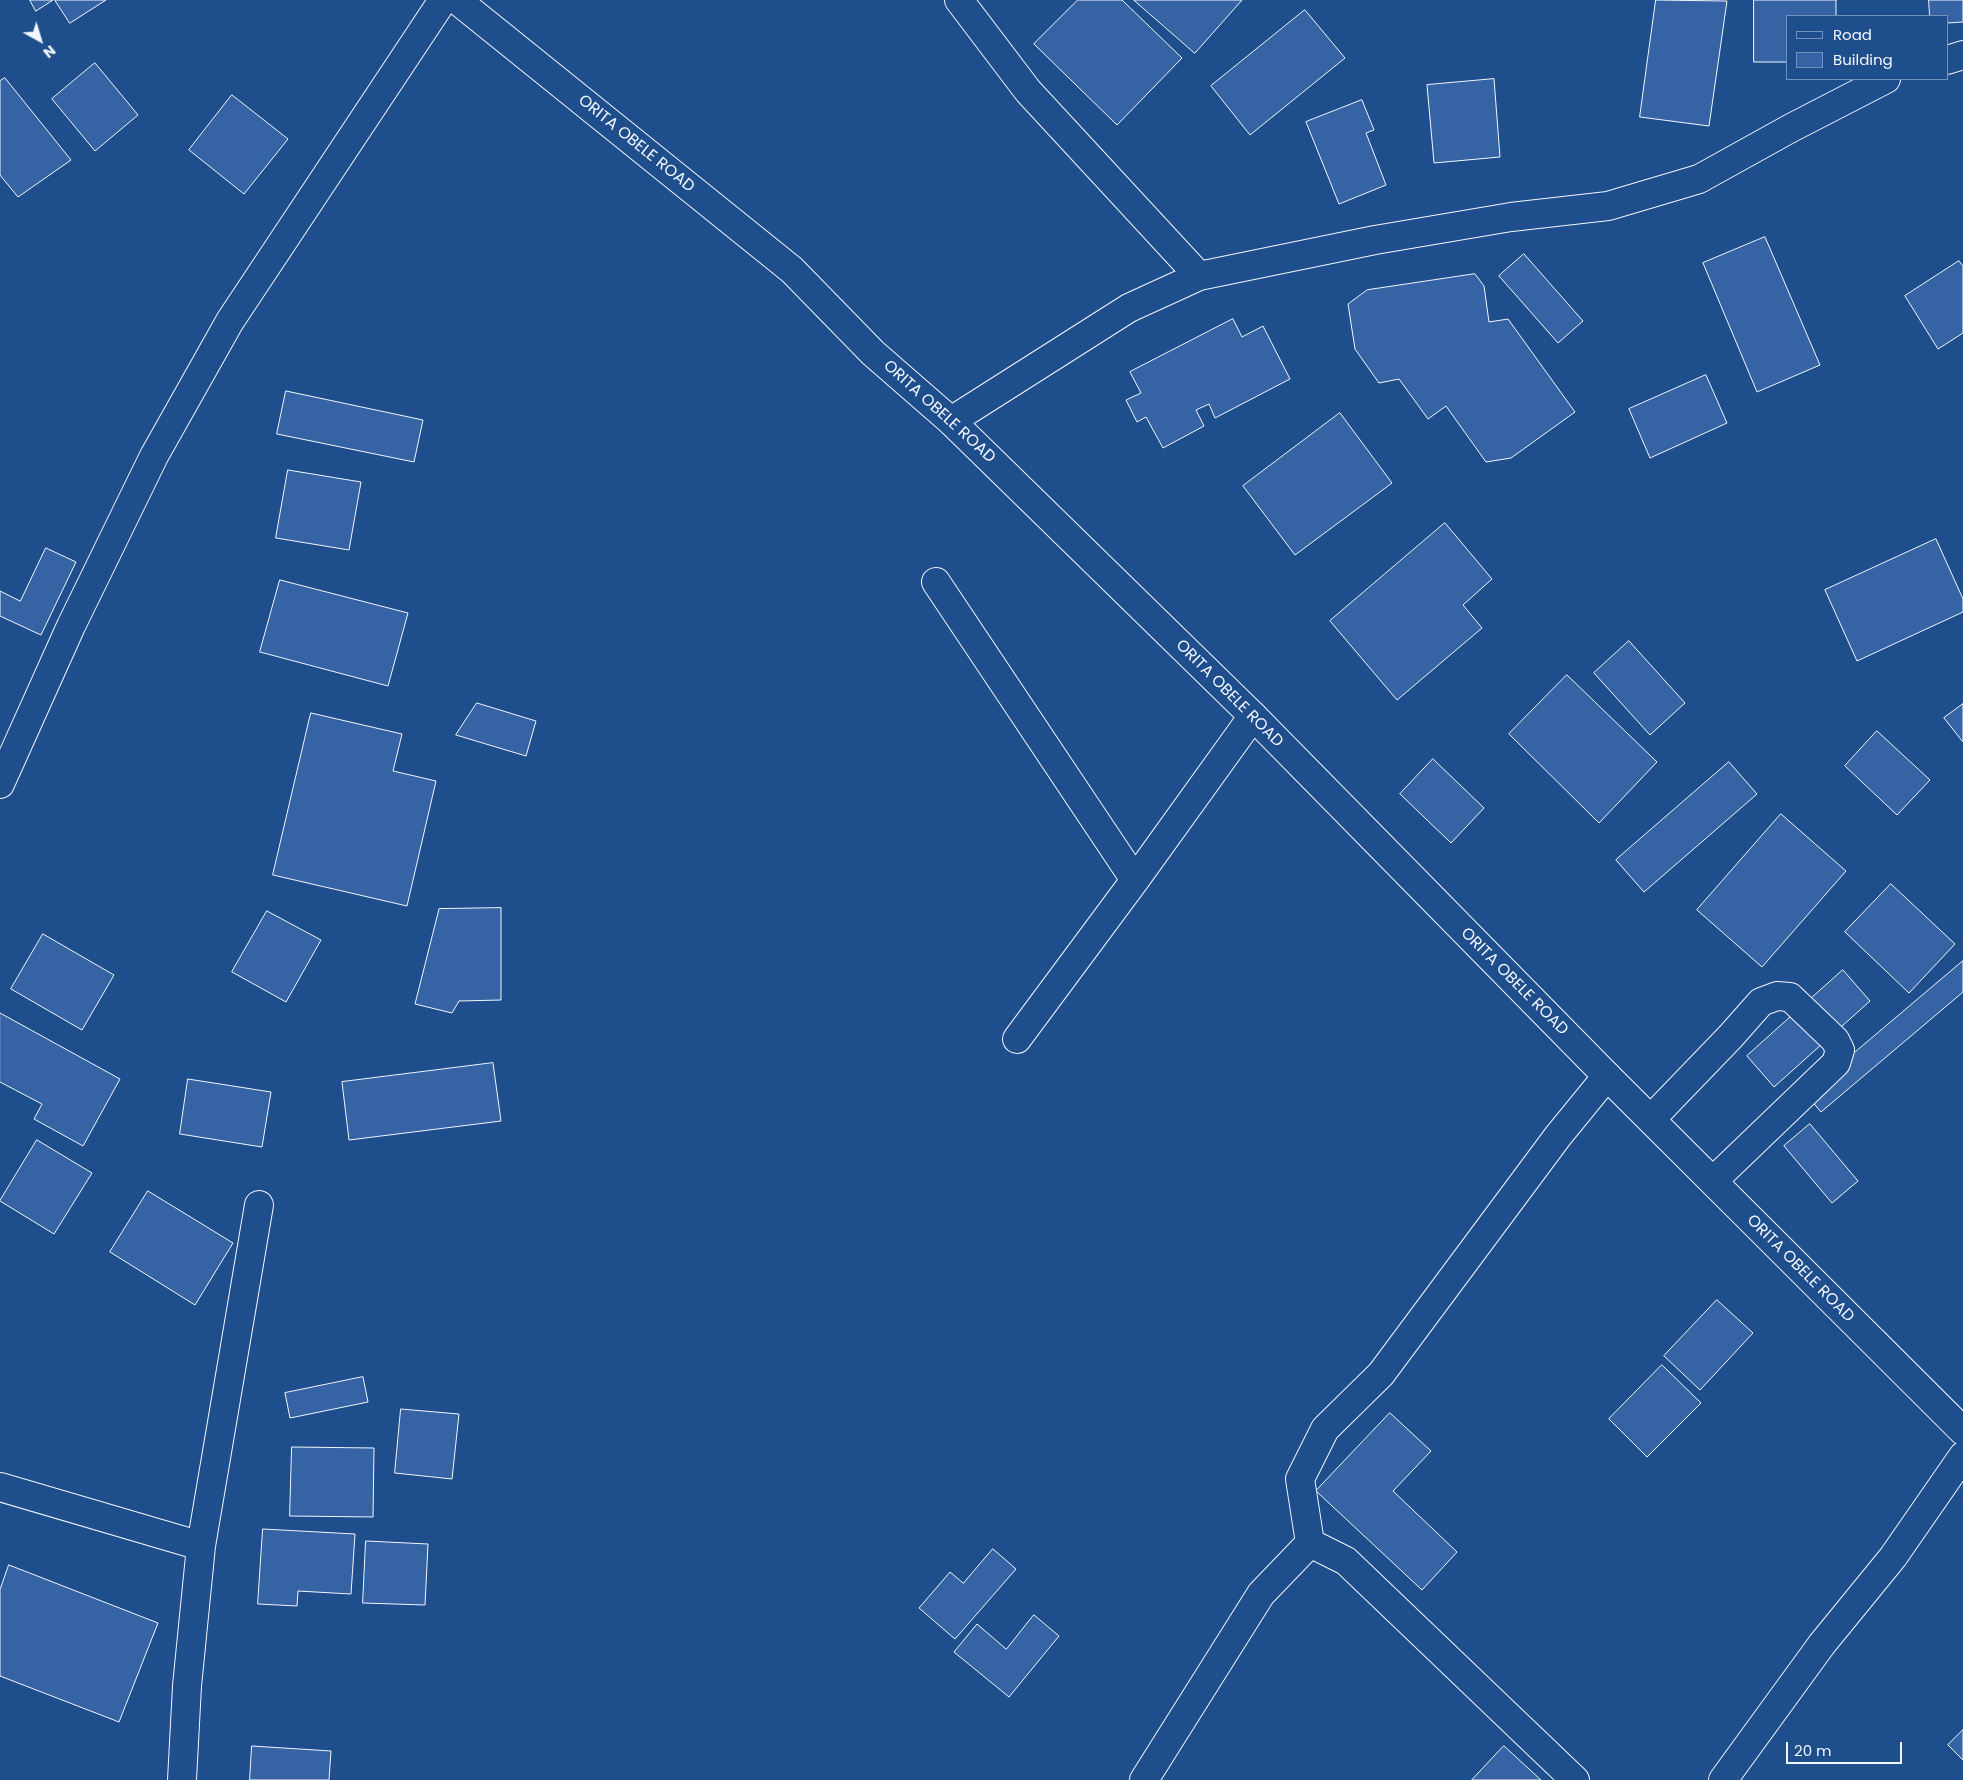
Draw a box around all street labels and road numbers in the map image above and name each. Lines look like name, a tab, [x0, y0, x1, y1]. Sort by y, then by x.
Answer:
street label: ORITA OBELE ROAD	[574, 91, 698, 197]
street label: ORITA OBELE ROAD	[879, 357, 999, 467]
street label: ORITA OBELE ROAD	[1171, 636, 1287, 752]
street label: ORITA OBELE ROAD	[1456, 924, 1572, 1040]
street label: ORITA OBELE ROAD	[1742, 1211, 1858, 1327]

